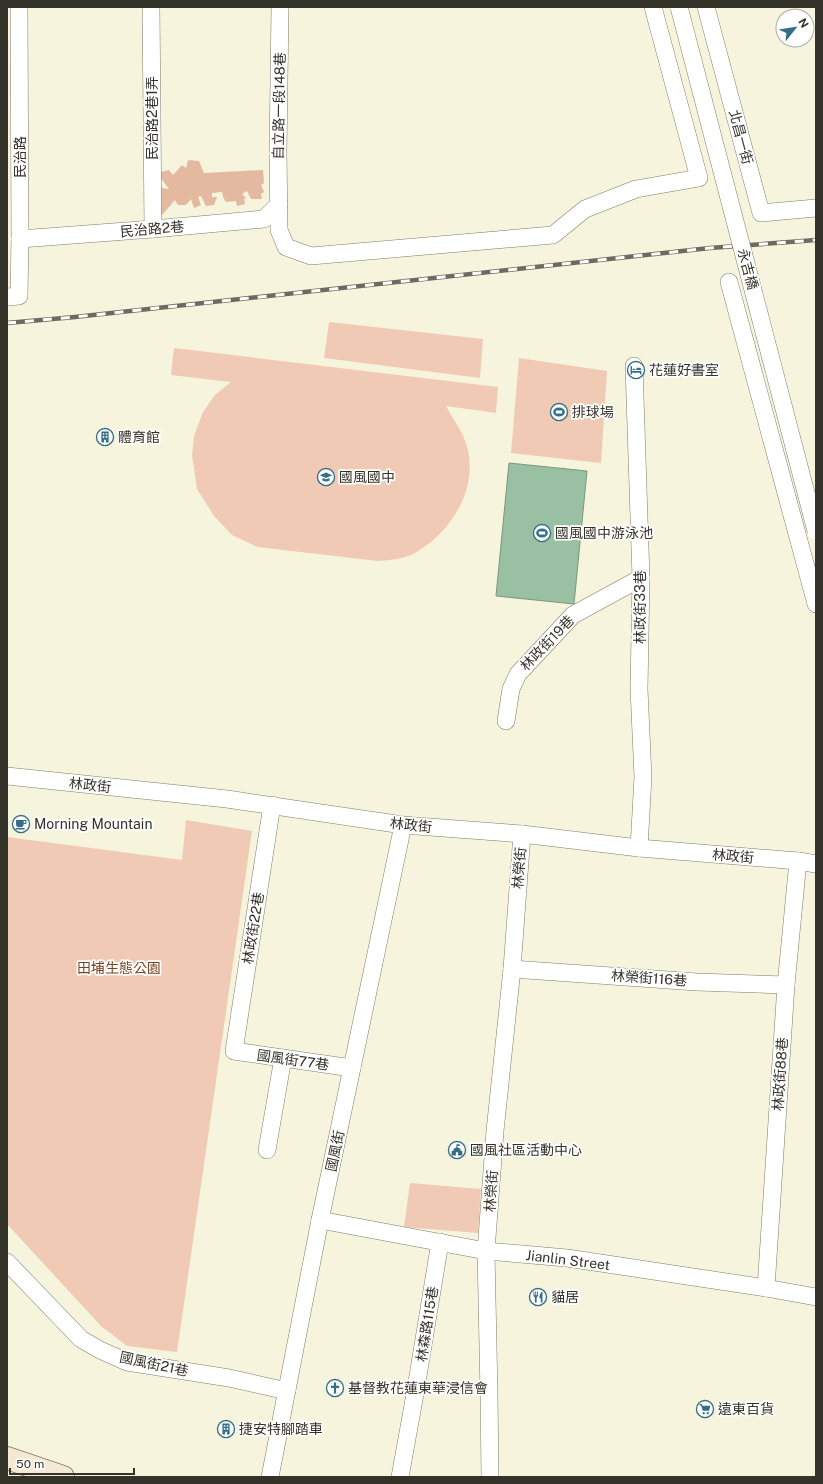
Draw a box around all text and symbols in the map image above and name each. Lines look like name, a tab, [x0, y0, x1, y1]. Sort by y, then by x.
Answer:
north arrow	[775, 8, 815, 48]
text: N	[796, 16, 811, 30]
street label: 自立路一段148巷	[270, 52, 288, 160]
street label: 民治路2巷1弄	[144, 76, 160, 160]
street label: 北昌一街	[726, 108, 756, 166]
street label: 民治路	[12, 136, 28, 178]
street label: 民治路2巷	[119, 218, 185, 240]
street label: 永吉橋	[735, 247, 761, 291]
hotel icon: 花蓮好書室	[626, 360, 646, 380]
place label: 花蓮好書室	[649, 362, 719, 378]
sports icon: 排球場	[549, 402, 569, 422]
place label: 排球場	[572, 404, 614, 420]
building icon: 體育館	[95, 427, 115, 447]
place label: 體育館	[118, 429, 160, 445]
school or university icon: 國風國中	[316, 467, 336, 487]
place label: 國風國中	[339, 469, 395, 485]
sports icon: 國風國中游泳池	[532, 523, 552, 543]
place label: 國風國中游泳池	[555, 525, 653, 541]
street label: 林政街33巷	[632, 570, 648, 644]
street label: 林政街19巷	[517, 612, 577, 674]
street label: 林政街	[68, 775, 112, 795]
cafe icon: Morning Mountain	[11, 814, 31, 834]
street label: 林政街	[389, 815, 433, 835]
place label: Morning Mountain	[34, 816, 153, 832]
street label: 林榮街	[509, 846, 529, 890]
street label: 林政街	[711, 846, 755, 866]
street label: 林政街22巷	[239, 891, 267, 965]
park label: 田埔生態公園	[77, 960, 161, 976]
street label: 林榮街116巷	[610, 967, 688, 989]
street label: 林政街88巷	[769, 1037, 791, 1111]
street label: 國風街77巷	[256, 1047, 330, 1073]
street label: 國風街	[323, 1129, 347, 1173]
public building icon: 國風社區活動中心	[447, 1140, 467, 1160]
place label: 國風社區活動中心	[470, 1142, 582, 1158]
street label: 林榮街	[482, 1169, 500, 1213]
street label: Jianlin Street	[525, 1247, 611, 1273]
street label: 林森路115巷	[413, 1285, 441, 1363]
restaurant icon: 貓居	[528, 1287, 548, 1307]
place label: 貓居	[551, 1289, 579, 1305]
street label: 國風街21巷	[118, 1349, 190, 1379]
church icon: 基督教花蓮東華浸信會	[325, 1378, 345, 1398]
place label: 基督教花蓮東華浸信會	[348, 1380, 488, 1396]
supermarket icon: 遠東百貨	[695, 1399, 715, 1419]
place label: 遠東百貨	[718, 1401, 774, 1417]
building icon: 捷安特腳踏車	[216, 1419, 236, 1439]
place label: 捷安特腳踏車	[239, 1421, 323, 1437]
scale bar	[10, 1450, 134, 1476]
text: 50 m	[16, 1457, 44, 1471]

